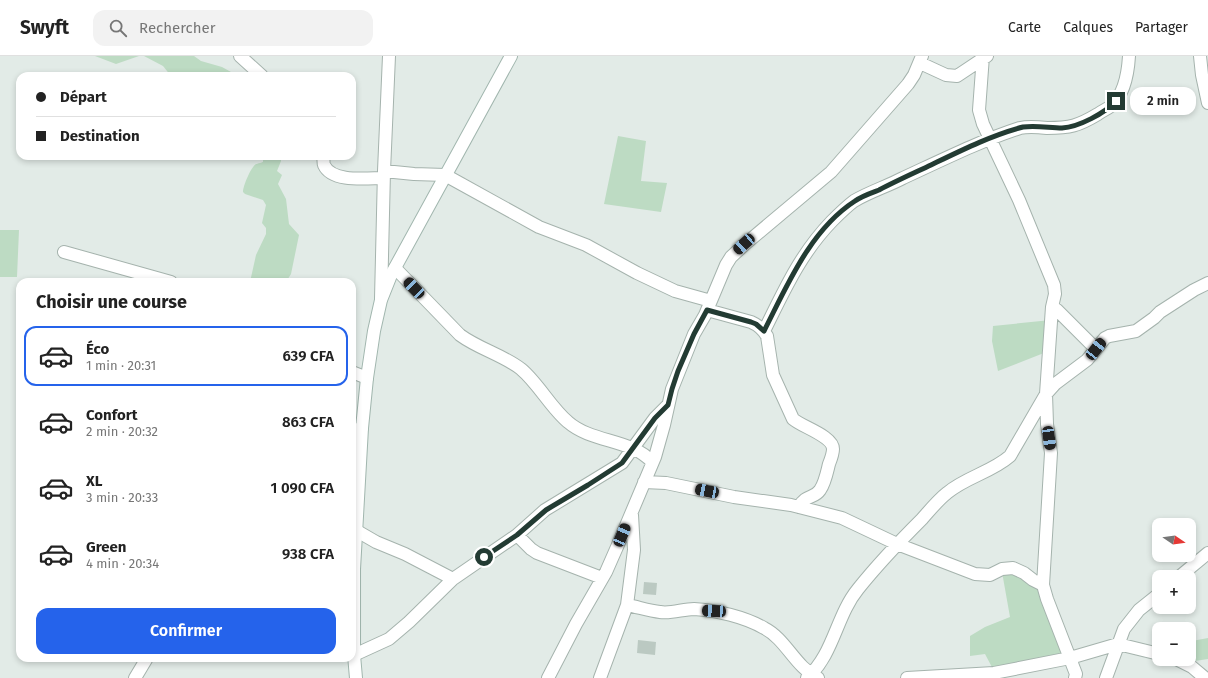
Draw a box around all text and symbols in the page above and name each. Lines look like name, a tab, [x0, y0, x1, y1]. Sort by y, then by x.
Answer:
search box	[93, 10, 373, 46]
text: Swyft	[20, 16, 69, 39]
icon: search	[107, 17, 129, 39]
text: Rechercher	[139, 19, 215, 37]
text: Carte	[1008, 19, 1041, 36]
text: Calques	[1063, 19, 1113, 36]
text: Partager	[1135, 19, 1188, 36]
callout: 2 min	[1130, 87, 1196, 115]
text: Départ	[60, 88, 107, 106]
route end	[1107, 92, 1125, 110]
text: 2 min	[1147, 93, 1179, 108]
text: Destination	[60, 127, 140, 145]
car	[731, 232, 757, 256]
car	[401, 275, 427, 301]
text: Choisir une course	[36, 291, 187, 313]
car	[1084, 336, 1108, 362]
icon: car	[38, 338, 74, 374]
text: Éco	[86, 340, 109, 358]
text: 639 CFA	[282, 347, 334, 365]
text: 1 min · 20:31	[86, 358, 156, 373]
icon: car	[38, 404, 74, 440]
text: Confort	[86, 406, 138, 424]
text: 863 CFA	[282, 413, 334, 431]
text: 2 min · 20:32	[86, 424, 158, 439]
car	[1041, 425, 1057, 451]
icon: car	[38, 470, 74, 506]
text: XL	[86, 472, 102, 490]
text: 1 090 CFA	[270, 479, 334, 497]
car	[694, 483, 720, 499]
text: 3 min · 20:33	[86, 490, 158, 505]
north arrow	[1152, 518, 1196, 562]
map controls	[1152, 518, 1196, 666]
car	[612, 522, 632, 548]
icon: car	[38, 536, 74, 572]
text: Green	[86, 538, 126, 556]
text: 938 CFA	[282, 545, 334, 563]
route start	[475, 548, 493, 566]
text: 4 min · 20:34	[86, 556, 159, 571]
button: +	[1152, 570, 1196, 614]
car	[702, 604, 726, 618]
button: Confirmer	[36, 608, 336, 654]
button: −	[1152, 622, 1196, 666]

